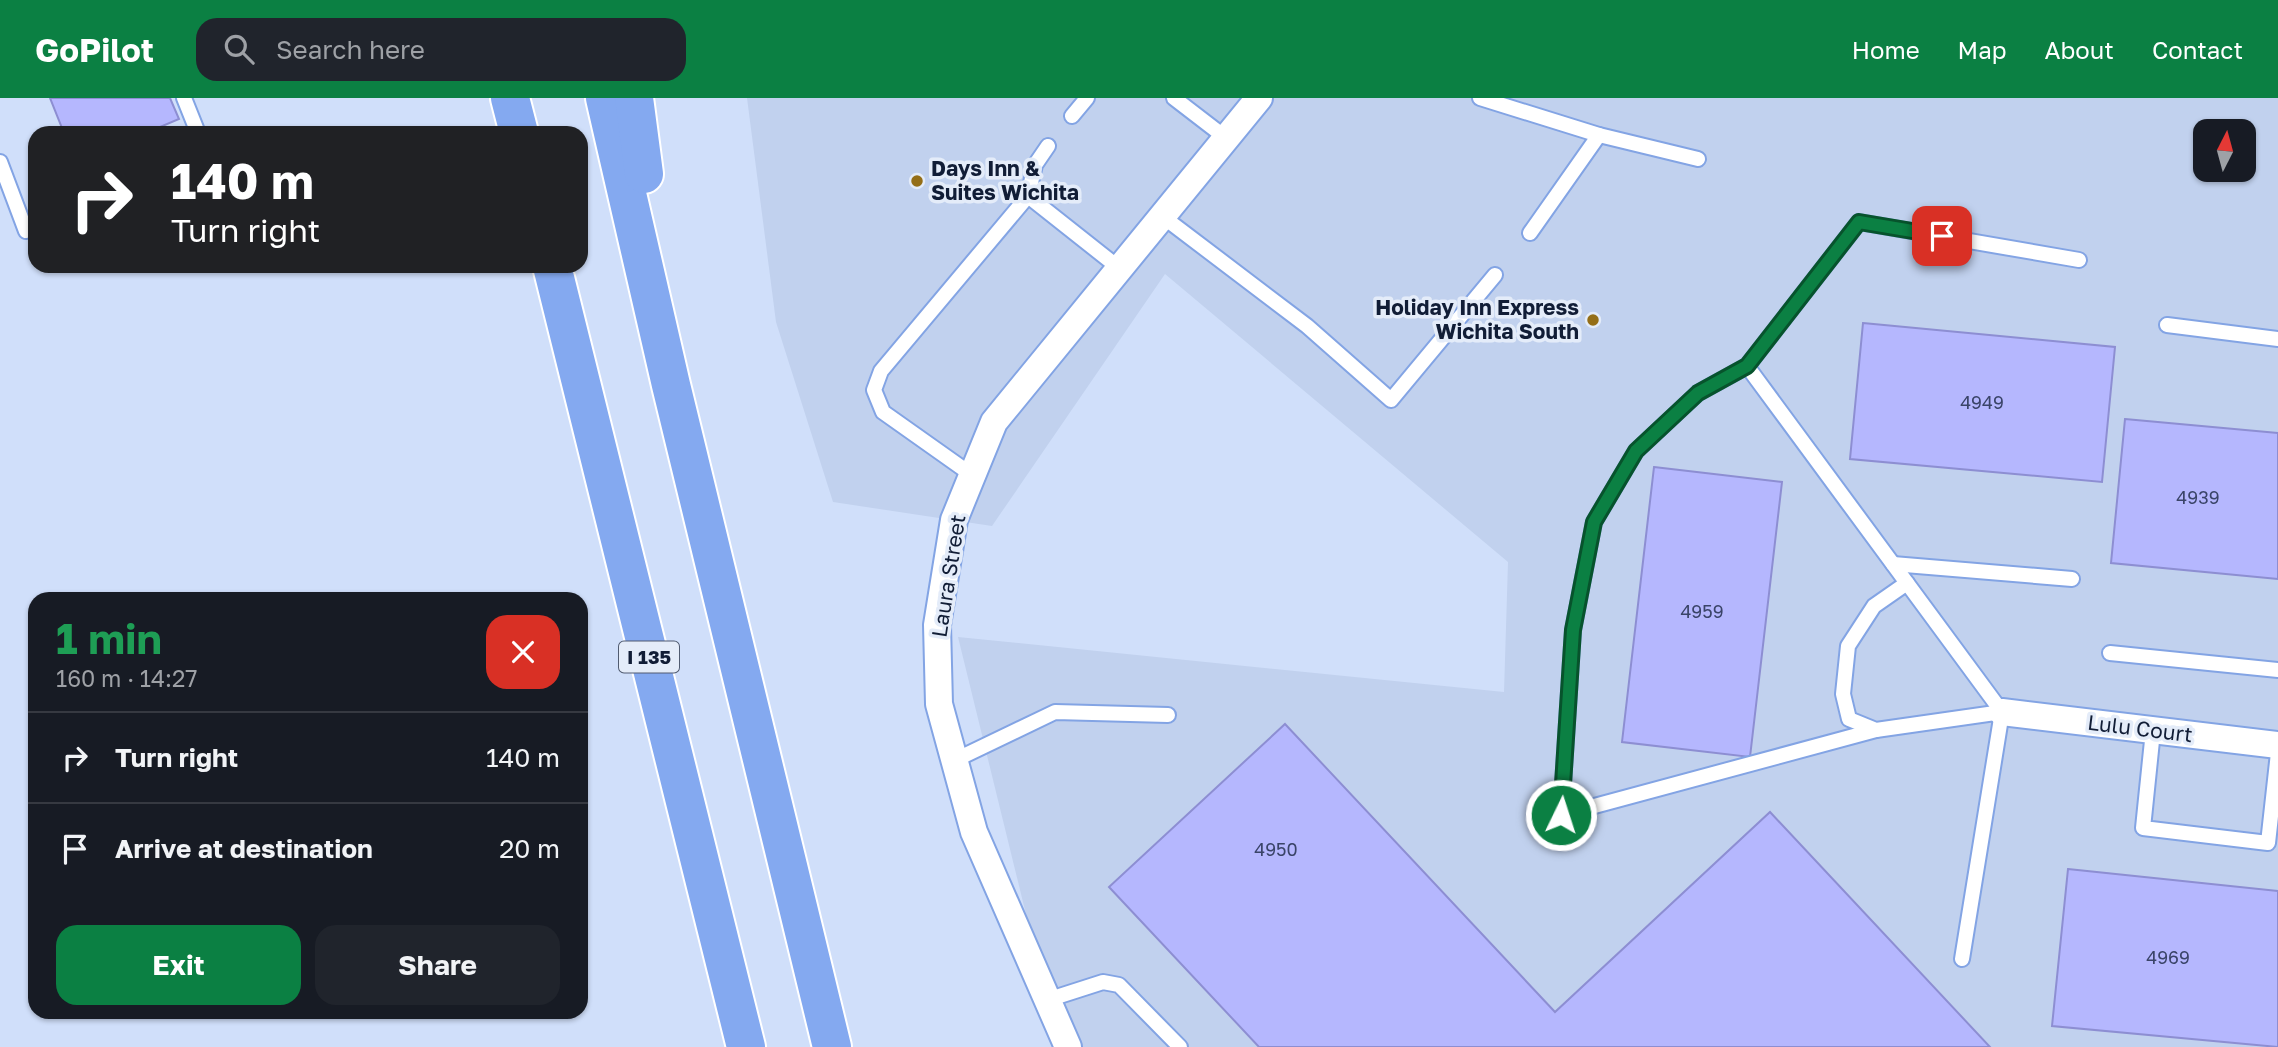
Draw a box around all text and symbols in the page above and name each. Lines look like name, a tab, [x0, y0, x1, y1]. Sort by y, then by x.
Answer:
search box	[196, 18, 686, 81]
text: GoPilot	[35, 30, 154, 69]
icon: search	[220, 30, 258, 68]
text: Search here	[276, 34, 425, 65]
text: Home	[1852, 35, 1920, 64]
text: Map	[1958, 35, 2007, 64]
text: About	[2045, 35, 2114, 64]
text: Contact	[2152, 35, 2243, 64]
north arrow	[2193, 119, 2256, 182]
map controls	[2193, 119, 2256, 182]
text: 140 m	[171, 151, 314, 210]
icon: right	[56, 154, 147, 245]
place label: Days Inn & Suites Wichita	[931, 155, 1079, 205]
marker: Days Inn & Suites Wichita	[909, 173, 925, 189]
pin	[1912, 206, 1972, 266]
text: Turn right	[171, 211, 320, 249]
icon: arrive	[1923, 217, 1961, 255]
place label: Holiday Inn Express Wichita South	[1375, 294, 1579, 344]
marker: Holiday Inn Express Wichita South	[1585, 312, 1601, 328]
house number: 4949	[1960, 391, 2004, 413]
house number: 4939	[2176, 486, 2220, 508]
street label: Laura Street	[925, 513, 971, 639]
house number: 4959	[1680, 600, 1724, 622]
text: 1 min	[56, 613, 162, 663]
button: close	[486, 615, 560, 689]
road number: I 135	[619, 642, 679, 672]
text: 160 m · 14:27	[56, 664, 197, 692]
street label: Lulu Court	[2086, 709, 2194, 747]
icon: right	[56, 739, 94, 777]
text: Turn right	[115, 742, 238, 773]
text: 140 m	[486, 742, 560, 773]
position arrow	[1524, 778, 1598, 852]
icon: arrive	[56, 830, 94, 868]
text: Arrive at destination	[115, 833, 373, 864]
text: 20 m	[499, 833, 560, 864]
house number: 4950	[1254, 838, 1298, 860]
button: Exit	[56, 925, 301, 1005]
button: Share	[315, 925, 560, 1005]
house number: 4969	[2146, 946, 2190, 968]

